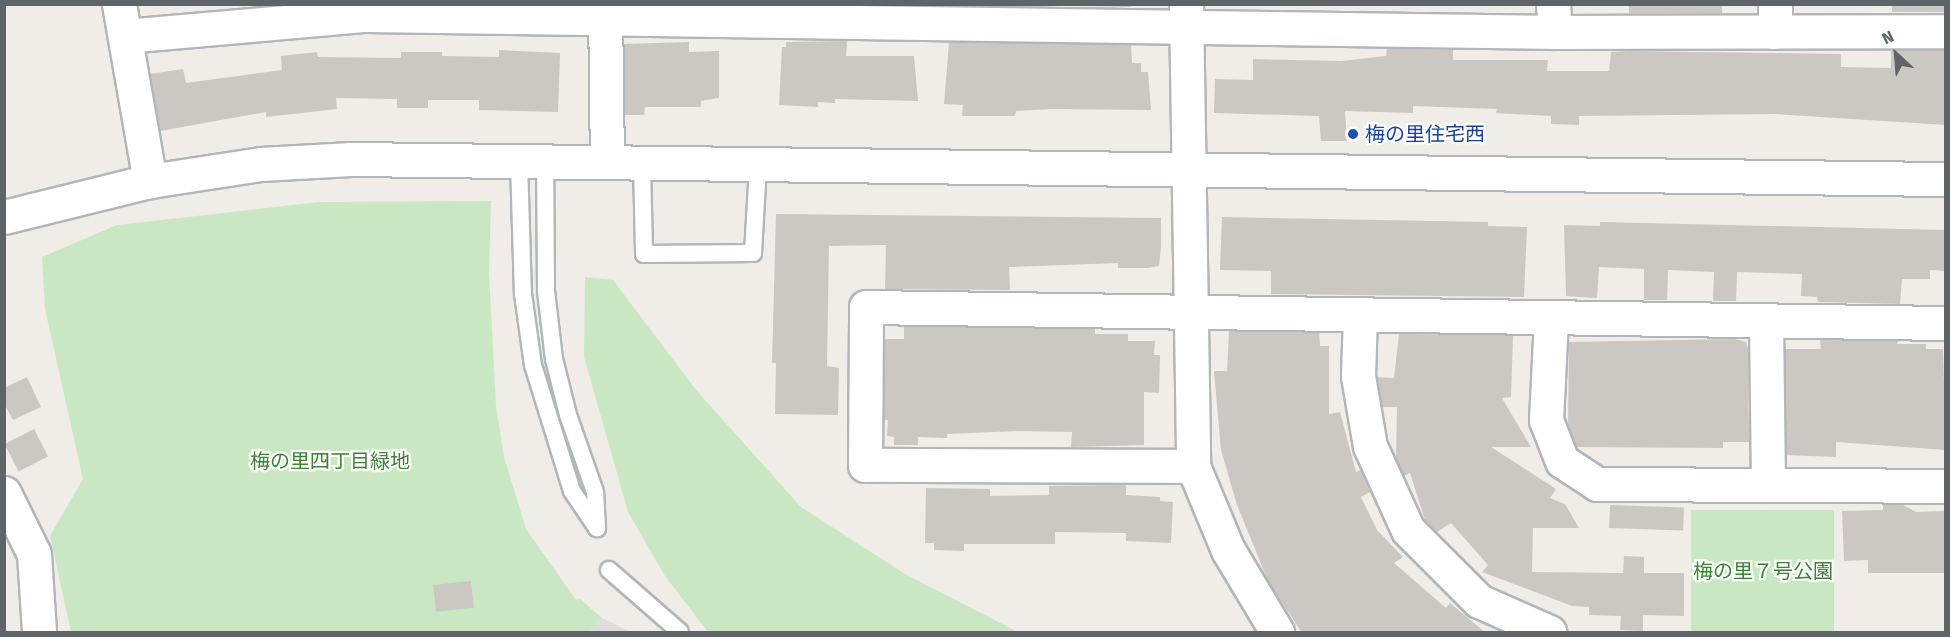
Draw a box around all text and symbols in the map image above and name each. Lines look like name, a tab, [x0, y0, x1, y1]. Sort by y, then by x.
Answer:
north arrow	[1866, 24, 1926, 84]
text: N	[1879, 27, 1897, 48]
place label: 梅の里住宅西	[1365, 122, 1485, 146]
marker: 梅の里住宅西	[1346, 127, 1360, 141]
park label: 梅の里四丁目緑地	[250, 449, 410, 473]
park label: 梅の里７号公園	[1693, 559, 1833, 583]

